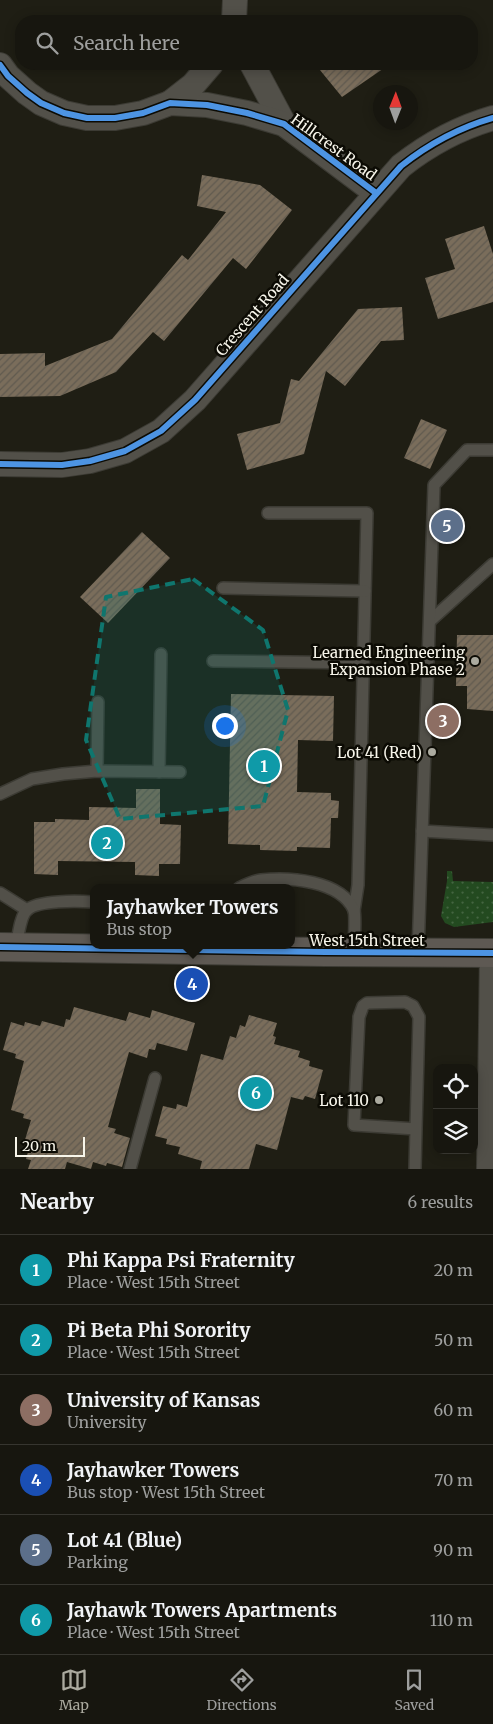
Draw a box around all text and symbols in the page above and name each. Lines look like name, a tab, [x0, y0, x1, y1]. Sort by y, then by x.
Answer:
search box	[15, 15, 478, 70]
icon: search	[33, 29, 61, 57]
text: Search here	[73, 31, 180, 55]
north arrow	[373, 85, 418, 130]
street label: Hillcrest Road	[288, 110, 380, 184]
street label: Crescent Road	[211, 270, 293, 360]
pin: 5	[431, 507, 463, 545]
place label: Learned Engineering Expansion Phase 2	[313, 643, 465, 679]
marker: Learned Engineering Expansion Phase 2	[469, 655, 481, 667]
pin: 3	[427, 702, 459, 740]
your location	[212, 713, 238, 739]
place label: Lot 41 (Red)	[337, 743, 422, 762]
marker: Lot 41 (Red)	[426, 746, 438, 758]
pin: 1	[248, 747, 280, 785]
pin: 2	[91, 824, 123, 862]
popup	[90, 884, 295, 949]
text: Jayhawker Towers	[106, 895, 279, 919]
text: Bus stop	[106, 919, 172, 939]
street label: West 15th Street	[308, 931, 425, 950]
pin: 4	[176, 965, 208, 1003]
map controls	[433, 1064, 478, 1154]
button: locate	[433, 1064, 478, 1109]
pin: 6	[240, 1074, 272, 1112]
place label: Lot 110	[319, 1091, 369, 1110]
marker: Lot 110	[373, 1094, 385, 1106]
button: layers	[433, 1109, 478, 1154]
scale bar	[15, 1134, 85, 1157]
text: 20 m	[22, 1137, 56, 1155]
text: Nearby	[20, 1188, 94, 1215]
text: 6 results	[408, 1192, 473, 1212]
text: Phi Kappa Psi Fraternity	[67, 1248, 295, 1272]
text: 1	[32, 1260, 40, 1280]
text: 20 m	[434, 1260, 473, 1280]
text: Place · West 15th Street	[67, 1272, 240, 1292]
text: Pi Beta Phi Sorority	[67, 1318, 250, 1342]
text: 2	[31, 1330, 41, 1350]
text: 50 m	[434, 1330, 473, 1350]
text: Place · West 15th Street	[67, 1342, 240, 1362]
text: University of Kansas	[67, 1388, 260, 1412]
text: 3	[31, 1400, 41, 1420]
text: 60 m	[433, 1400, 473, 1420]
text: University	[67, 1412, 147, 1432]
text: Jayhawker Towers	[67, 1458, 239, 1482]
text: 4	[31, 1470, 41, 1490]
text: 70 m	[434, 1470, 473, 1490]
text: Bus stop · West 15th Street	[67, 1482, 265, 1502]
text: Lot 41 (Blue)	[67, 1528, 182, 1552]
text: 5	[31, 1540, 41, 1560]
text: 90 m	[433, 1540, 473, 1560]
text: Parking	[67, 1552, 128, 1572]
text: Jayhawk Towers Apartments	[67, 1598, 337, 1622]
text: 6	[31, 1610, 41, 1630]
text: 110 m	[430, 1610, 473, 1630]
text: Place · West 15th Street	[67, 1622, 240, 1642]
tab: Map	[59, 1666, 89, 1714]
tab: Directions	[207, 1666, 277, 1714]
tab: Saved	[394, 1666, 434, 1714]

